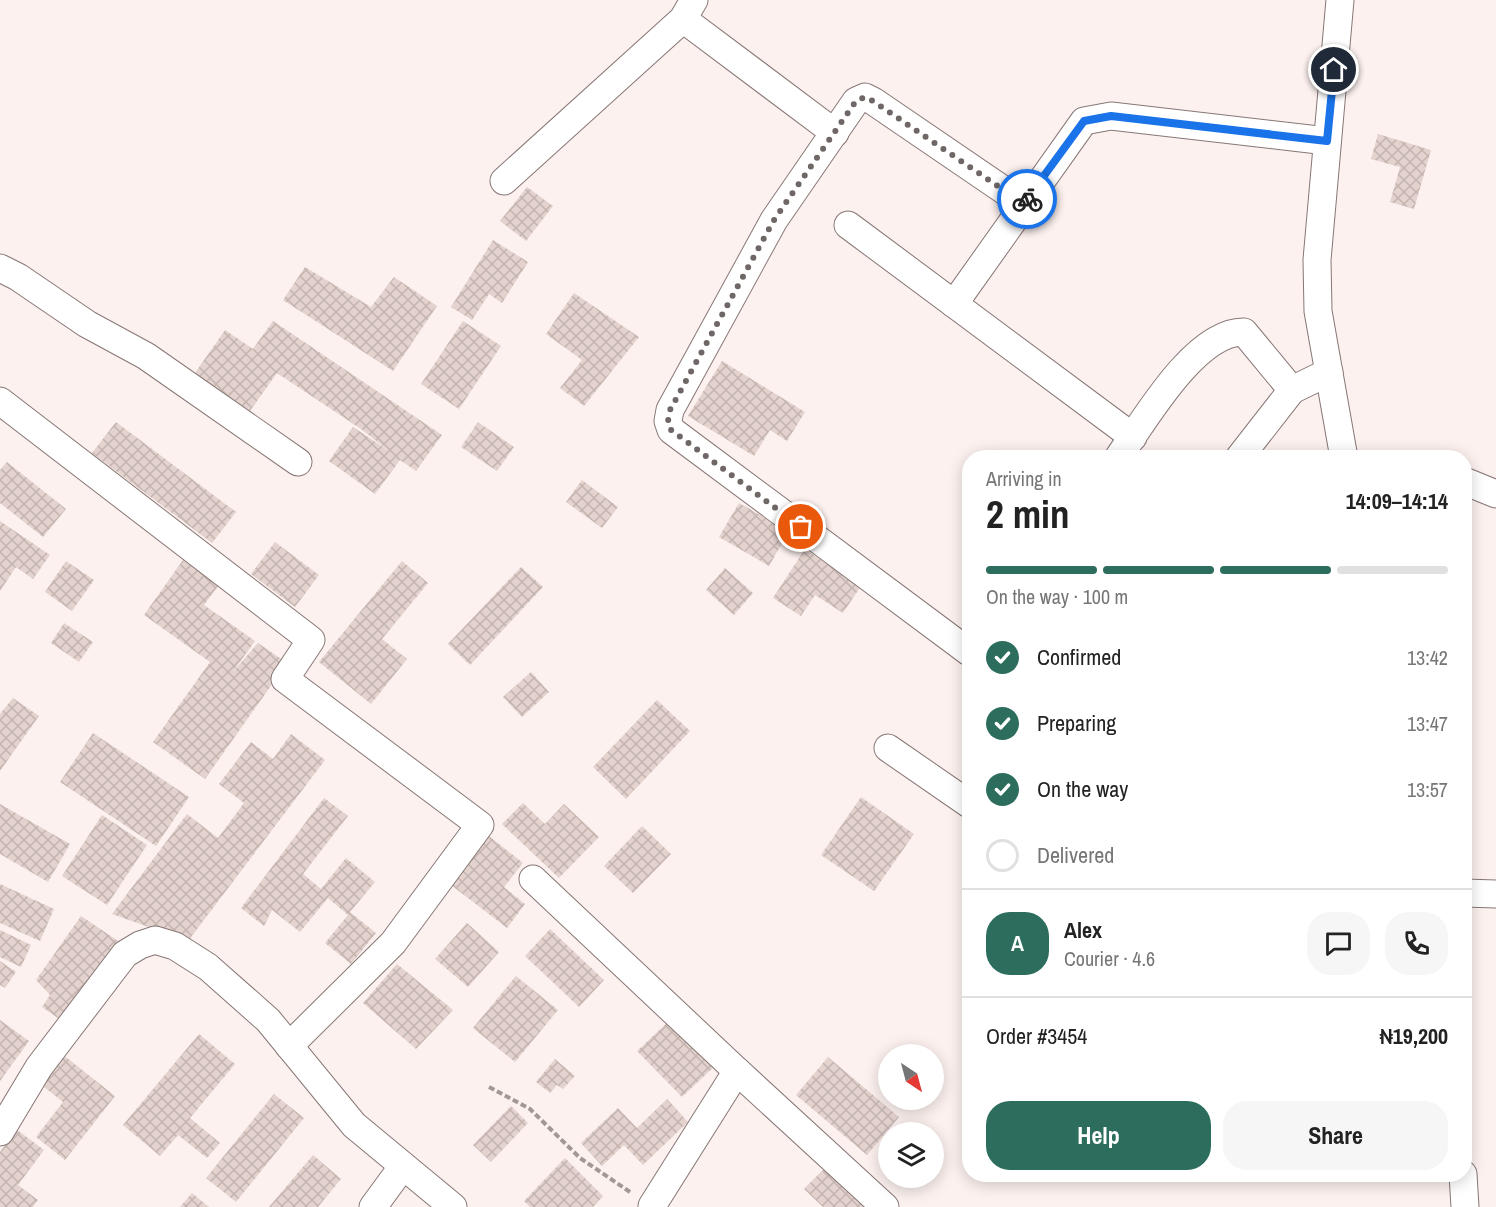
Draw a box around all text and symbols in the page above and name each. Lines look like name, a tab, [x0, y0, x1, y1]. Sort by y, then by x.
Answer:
pin	[1308, 44, 1359, 95]
icon: home	[1317, 53, 1350, 86]
courier	[997, 169, 1057, 229]
icon: bike	[1011, 183, 1044, 216]
text: Arriving in	[986, 465, 1062, 492]
text: 14:09–14:14	[1346, 486, 1448, 516]
text: 2 min	[986, 488, 1070, 540]
pin	[775, 501, 826, 552]
icon: bag	[784, 510, 817, 543]
text: On the way · 100 m	[986, 583, 1128, 610]
icon: check	[986, 641, 1019, 674]
text: Confirmed	[1037, 642, 1121, 672]
text: 13:42	[1407, 644, 1448, 671]
icon: check	[986, 707, 1019, 740]
text: Preparing	[1037, 708, 1116, 738]
text: 13:47	[1407, 710, 1448, 737]
icon: check	[986, 773, 1019, 806]
text: On the way	[1037, 774, 1128, 804]
text: 13:57	[1407, 776, 1448, 803]
text: Delivered	[1037, 840, 1114, 870]
button: chat	[1307, 912, 1370, 975]
button: phone	[1385, 912, 1448, 975]
text: Alex	[1064, 915, 1102, 945]
text: A	[1011, 928, 1024, 958]
text: Courier · 4.6	[1064, 945, 1155, 972]
text: Order #3454	[986, 1021, 1087, 1051]
text: ₦19,200	[1380, 1021, 1448, 1051]
north arrow	[878, 1044, 944, 1110]
map controls	[878, 1044, 944, 1188]
button: Help	[986, 1101, 1211, 1170]
button: Share	[1223, 1101, 1448, 1170]
button: layers	[878, 1122, 944, 1188]

